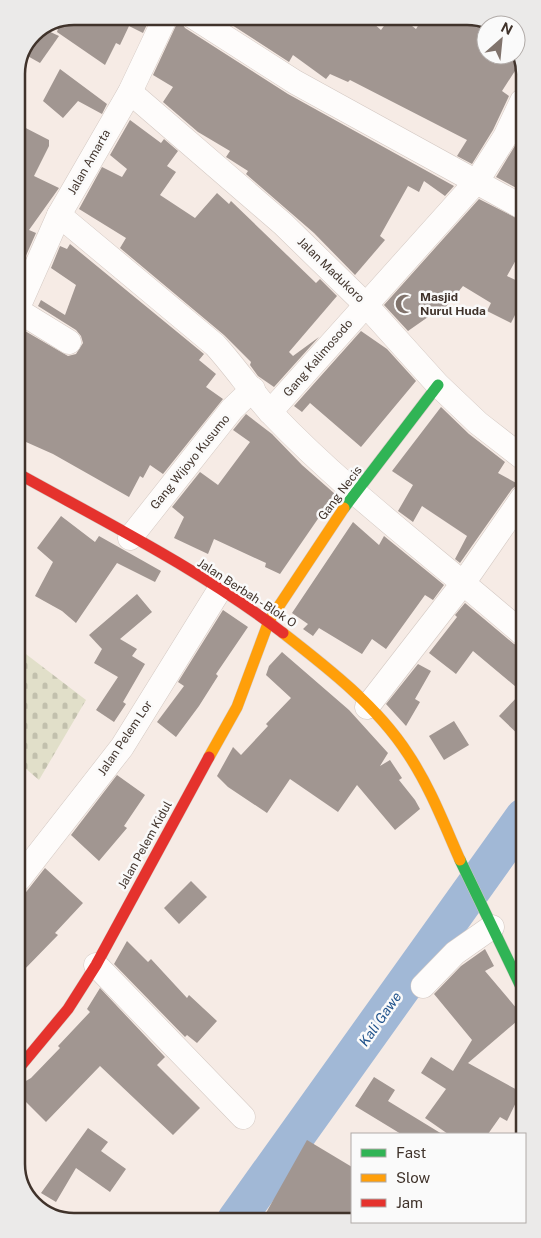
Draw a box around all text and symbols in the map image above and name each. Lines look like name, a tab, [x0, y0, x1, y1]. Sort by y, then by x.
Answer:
north arrow	[476, 15, 526, 65]
text: N	[498, 19, 515, 38]
street label: Jalan Amarta	[65, 127, 113, 197]
street label: Jalan Madukoro	[295, 235, 367, 306]
place label: Masjid Nurul Huda	[420, 290, 486, 318]
mosque icon: Masjid Nurul Huda	[394, 293, 416, 315]
street label: Gang Kalimosodo	[281, 316, 356, 400]
street label: Gang Wijoyo Kusumo	[148, 412, 233, 512]
street label: Gang Necis	[315, 463, 365, 523]
street label: Jalan Berbah - Blok O	[195, 556, 299, 630]
street label: Jalan Pelem Lor	[95, 698, 155, 778]
street label: Jalan Pelem Kidul	[115, 798, 175, 891]
water label: Kali Gawe	[356, 989, 405, 1049]
legend	[351, 1133, 526, 1223]
text: Fast	[396, 1144, 426, 1161]
text: Slow	[396, 1169, 431, 1186]
text: Jam	[396, 1194, 423, 1211]

